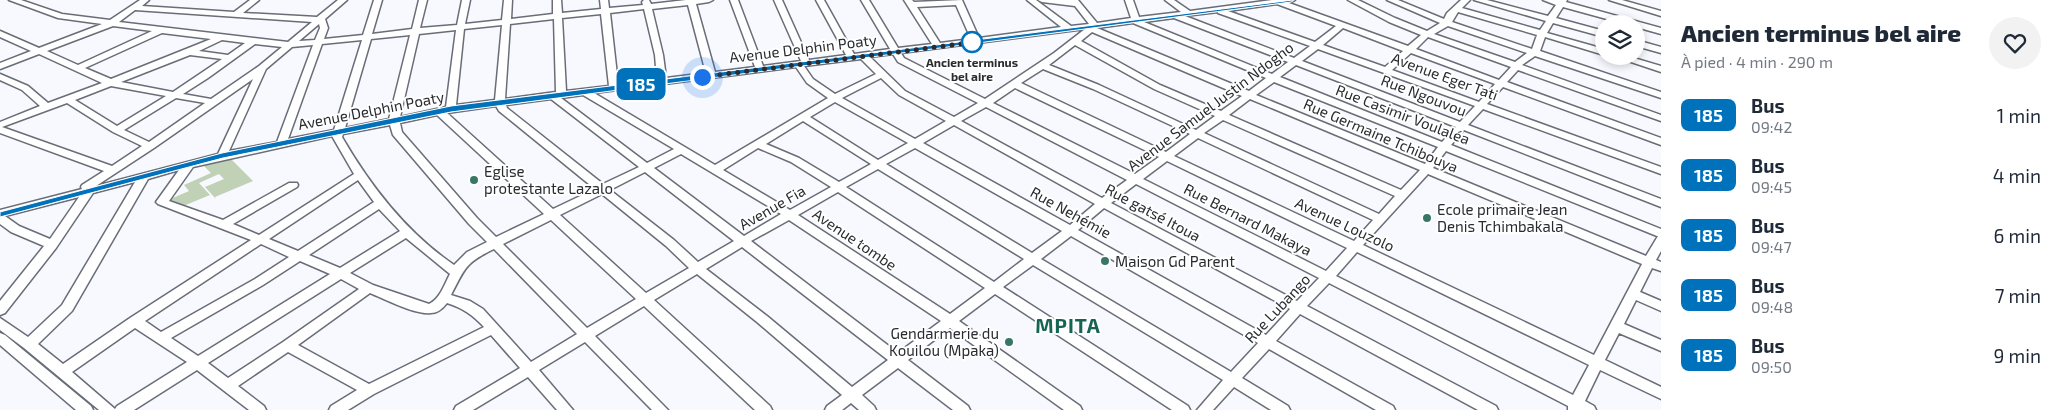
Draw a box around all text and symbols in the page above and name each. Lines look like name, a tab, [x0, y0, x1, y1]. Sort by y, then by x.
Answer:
map controls	[1595, 15, 1645, 65]
button: layers	[1595, 15, 1645, 65]
button: heart	[1989, 17, 2041, 69]
text: Ancien terminus bel aire	[1681, 18, 1961, 47]
street label: Avenue Delphin Poaty	[728, 30, 878, 66]
marker: Ancien terminus bel aire	[961, 31, 983, 53]
street label: Avenue Samuel Justin Ndogho	[1123, 38, 1297, 174]
street label: Avenue Eger Tati	[1389, 48, 1501, 104]
text: À pied · 4 min · 290 m	[1681, 52, 1833, 71]
place label: Ancien terminus bel aire	[926, 55, 1018, 83]
your location	[690, 65, 715, 90]
line badge: 185	[612, 68, 670, 100]
street label: Rue Ngouvou	[1379, 70, 1469, 120]
text: 185	[627, 73, 655, 95]
street label: Rue Casimir Voulaléa	[1334, 80, 1472, 148]
street label: Avenue Delphin Poaty	[296, 87, 446, 133]
street label: Rue Germaine Tchibouya	[1301, 94, 1461, 176]
text: Bus	[1751, 94, 1785, 117]
text: 185	[1694, 104, 1723, 126]
text: 1 min	[1997, 104, 2041, 127]
text: 09:42	[1751, 117, 1792, 136]
text: Bus	[1751, 154, 1785, 177]
place label: Eglise protestante Lazalo	[484, 162, 613, 197]
text: 185	[1694, 164, 1723, 186]
text: 4 min	[1993, 164, 2041, 187]
marker: Eglise protestante Lazalo	[468, 174, 480, 186]
text: 09:45	[1751, 177, 1792, 196]
street label: Rue gatsé Itoua	[1102, 179, 1204, 245]
street label: Rue Bernard Makaya	[1181, 179, 1315, 259]
street label: Avenue Fia	[736, 181, 808, 233]
street label: Rue Nehémie	[1027, 182, 1115, 242]
street label: Avenue Louzolo	[1292, 193, 1398, 255]
place label: Ecole primaire Jean Denis Tchimbakala	[1437, 200, 1568, 235]
street label: Avenue tombe	[810, 204, 900, 274]
marker: Ecole primaire Jean Denis Tchimbakala	[1421, 212, 1433, 224]
text: Bus	[1751, 214, 1785, 237]
text: 185	[1694, 224, 1723, 246]
text: 6 min	[1993, 224, 2041, 247]
text: 09:47	[1751, 237, 1792, 256]
place label: Maison Gd Parent	[1115, 252, 1235, 270]
marker: Maison Gd Parent	[1099, 255, 1111, 267]
street label: Rue Lubango	[1240, 270, 1314, 346]
text: Bus	[1751, 274, 1785, 297]
text: 185	[1694, 284, 1723, 306]
text: 7 min	[1995, 284, 2041, 307]
text: 09:48	[1751, 297, 1793, 316]
district label: MPITA	[1035, 313, 1101, 337]
place label: Gendarmerie du Kouilou (Mpaka)	[889, 324, 999, 359]
text: Bus	[1751, 334, 1785, 357]
marker: Gendarmerie du Kouilou (Mpaka)	[1003, 336, 1015, 348]
text: 185	[1694, 344, 1723, 366]
text: 9 min	[1993, 344, 2041, 367]
text: 09:50	[1751, 357, 1792, 376]

